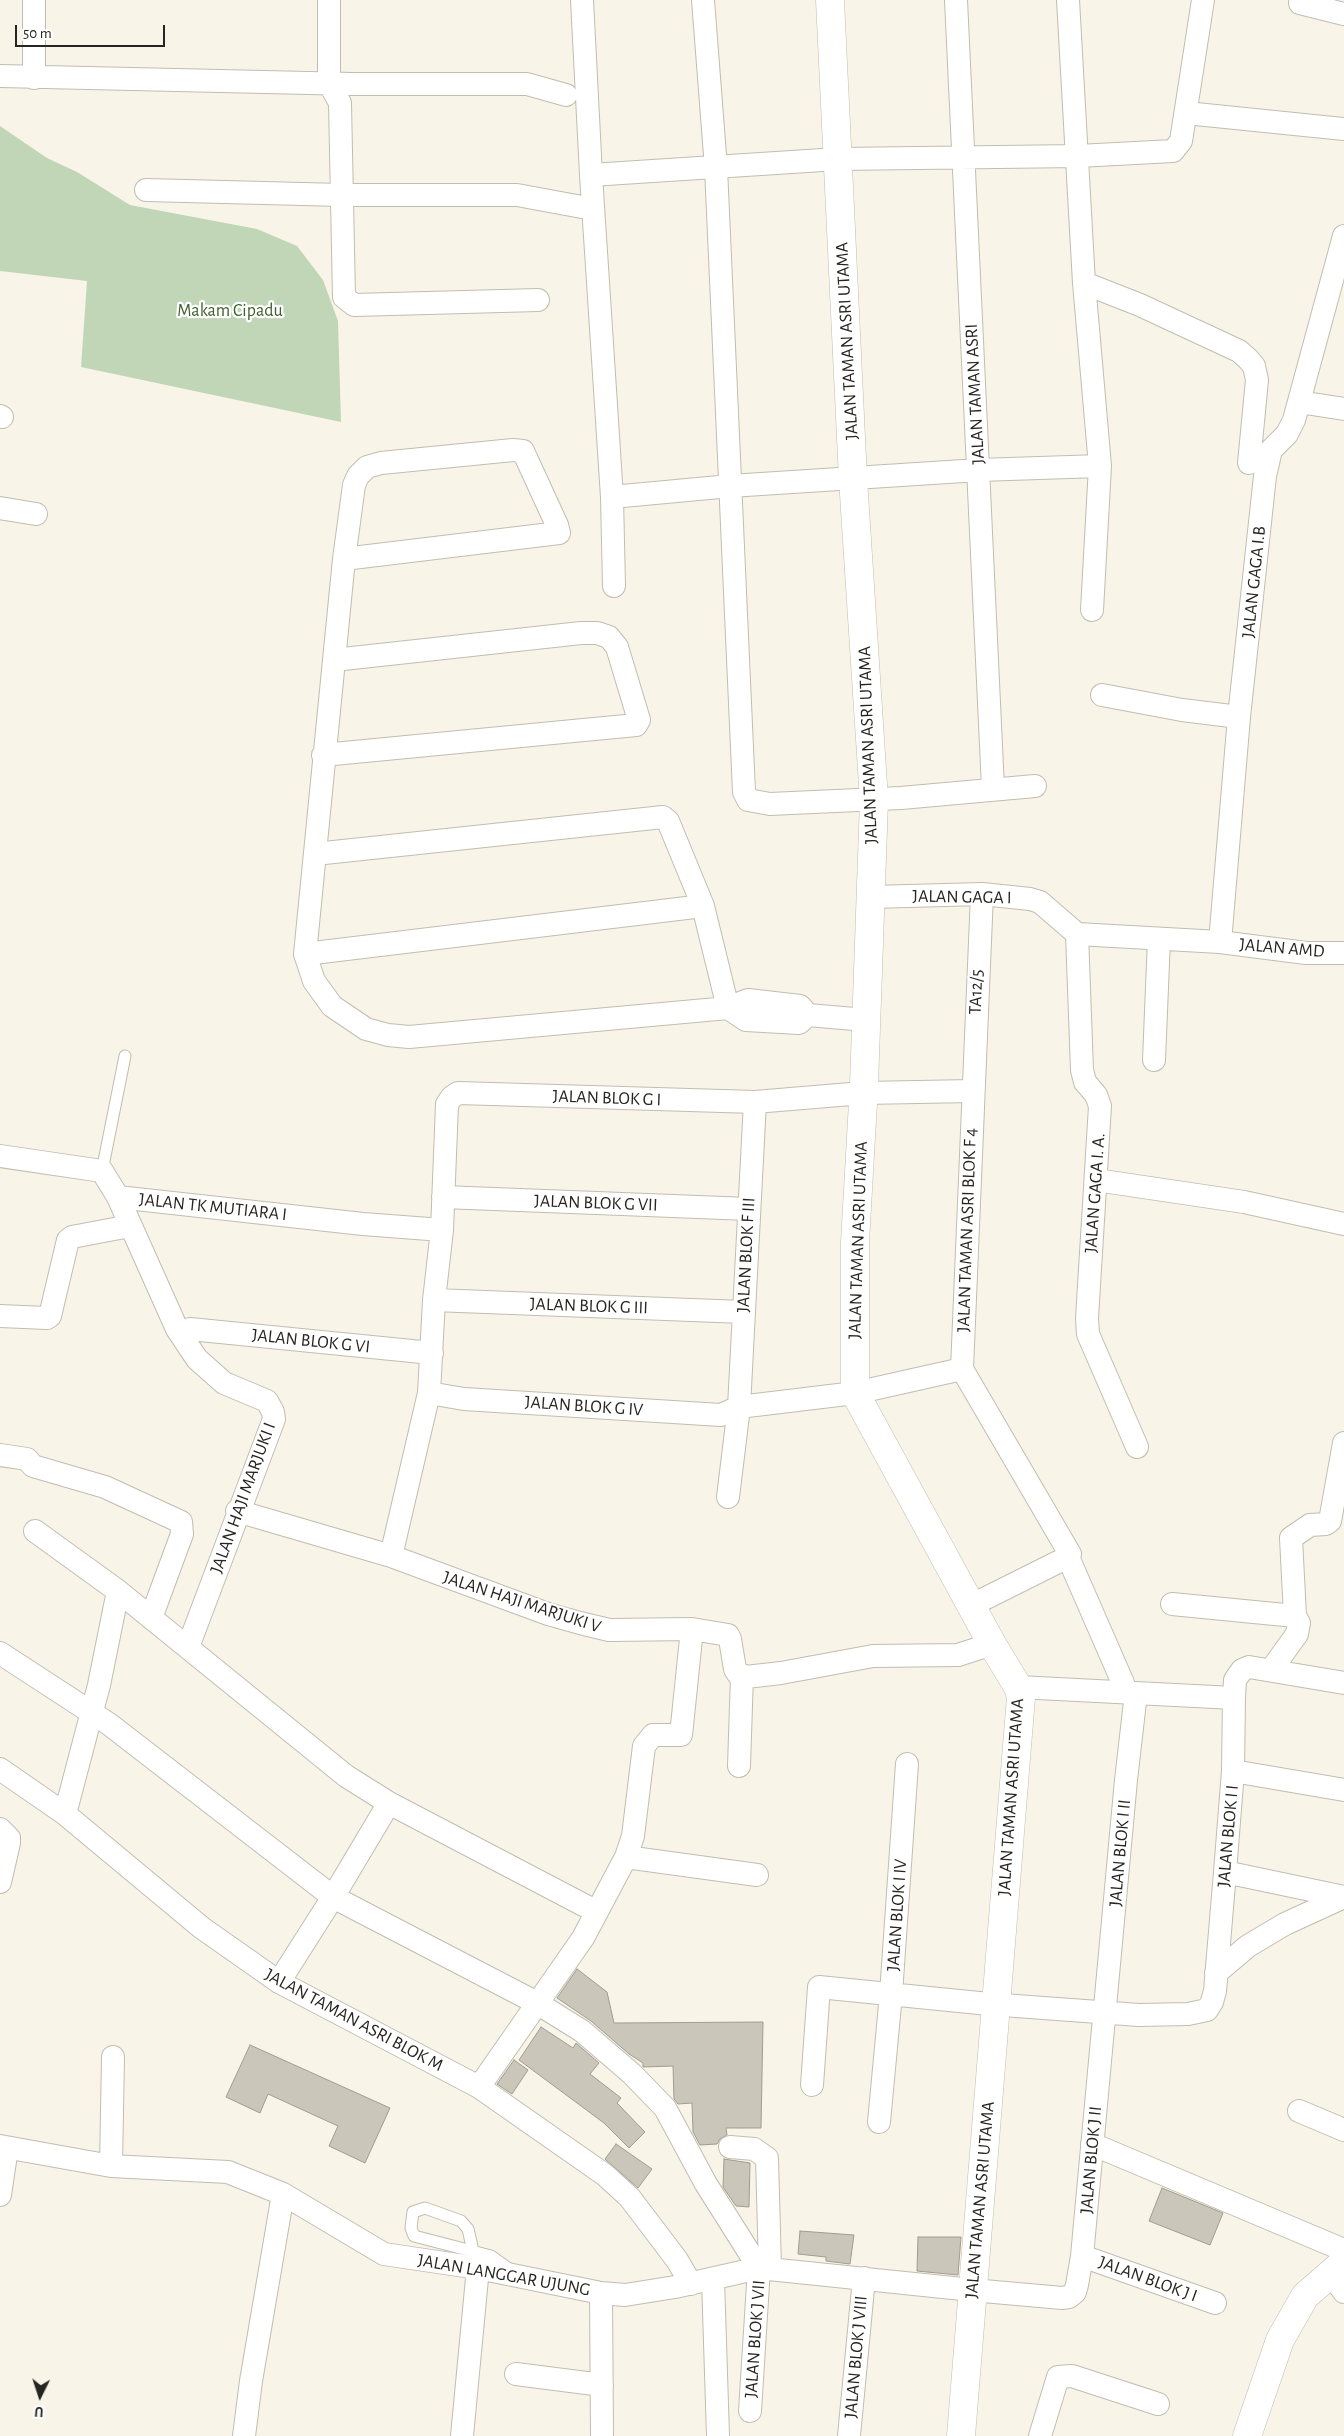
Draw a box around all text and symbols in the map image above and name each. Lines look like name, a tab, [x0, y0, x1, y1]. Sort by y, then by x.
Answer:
scale bar	[18, 15, 168, 47]
text: 50 m	[23, 26, 52, 41]
street label: JALAN TAMAN ASRI UTAMA	[831, 242, 863, 440]
park label: Makam Cipadu	[177, 300, 283, 322]
street label: JALAN TAMAN ASRI	[961, 323, 989, 465]
street label: JALAN GAGA I.B	[1237, 525, 1271, 639]
street label: JALAN TAMAN ASRI UTAMA	[854, 646, 882, 844]
street label: JALAN GAGA I	[912, 885, 1012, 909]
street label: JALAN AMD	[1239, 934, 1325, 962]
street label: TA12/5	[964, 969, 988, 1015]
street label: JALAN BLOK G I	[552, 1085, 662, 1111]
street label: JALAN TAMAN ASRI BLOK F 4	[953, 1128, 981, 1332]
street label: JALAN GAGA I. A.	[1080, 1132, 1110, 1254]
street label: JALAN TAMAN ASRI UTAMA	[844, 1141, 872, 1339]
street label: JALAN TK MUTIARA I	[138, 1188, 288, 1226]
street label: JALAN BLOK G VII	[534, 1190, 658, 1216]
street label: JALAN BLOK F III	[732, 1197, 760, 1313]
street label: JALAN BLOK G III	[530, 1293, 648, 1319]
street label: JALAN BLOK G VI	[251, 1324, 371, 1358]
street label: JALAN BLOK G IV	[524, 1391, 644, 1421]
street label: JALAN HAJI MARJUKI I	[206, 1420, 280, 1576]
street label: JALAN HAJI MARJUKI V	[440, 1566, 604, 1638]
street label: JALAN TAMAN ASRI UTAMA	[993, 1697, 1029, 1897]
street label: JALAN BLOK I I	[1213, 1784, 1243, 1888]
street label: JALAN BLOK I II	[1105, 1799, 1135, 1907]
street label: JALAN BLOK I IV	[882, 1858, 912, 1972]
street label: JALAN TAMAN ASRI BLOK M	[261, 1964, 447, 2076]
street label: JALAN TAMAN ASRI UTAMA	[961, 2100, 999, 2300]
street label: JALAN BLOK J II	[1076, 2105, 1106, 2215]
street label: JALAN LANGGAR UJUNG	[416, 2249, 592, 2301]
street label: JALAN BLOK J I	[1096, 2251, 1200, 2307]
street label: JALAN BLOK J VII	[740, 2279, 770, 2399]
street label: JALAN BLOK J VIII	[840, 2295, 872, 2419]
north arrow	[15, 2371, 65, 2421]
text: U	[34, 2404, 44, 2418]

